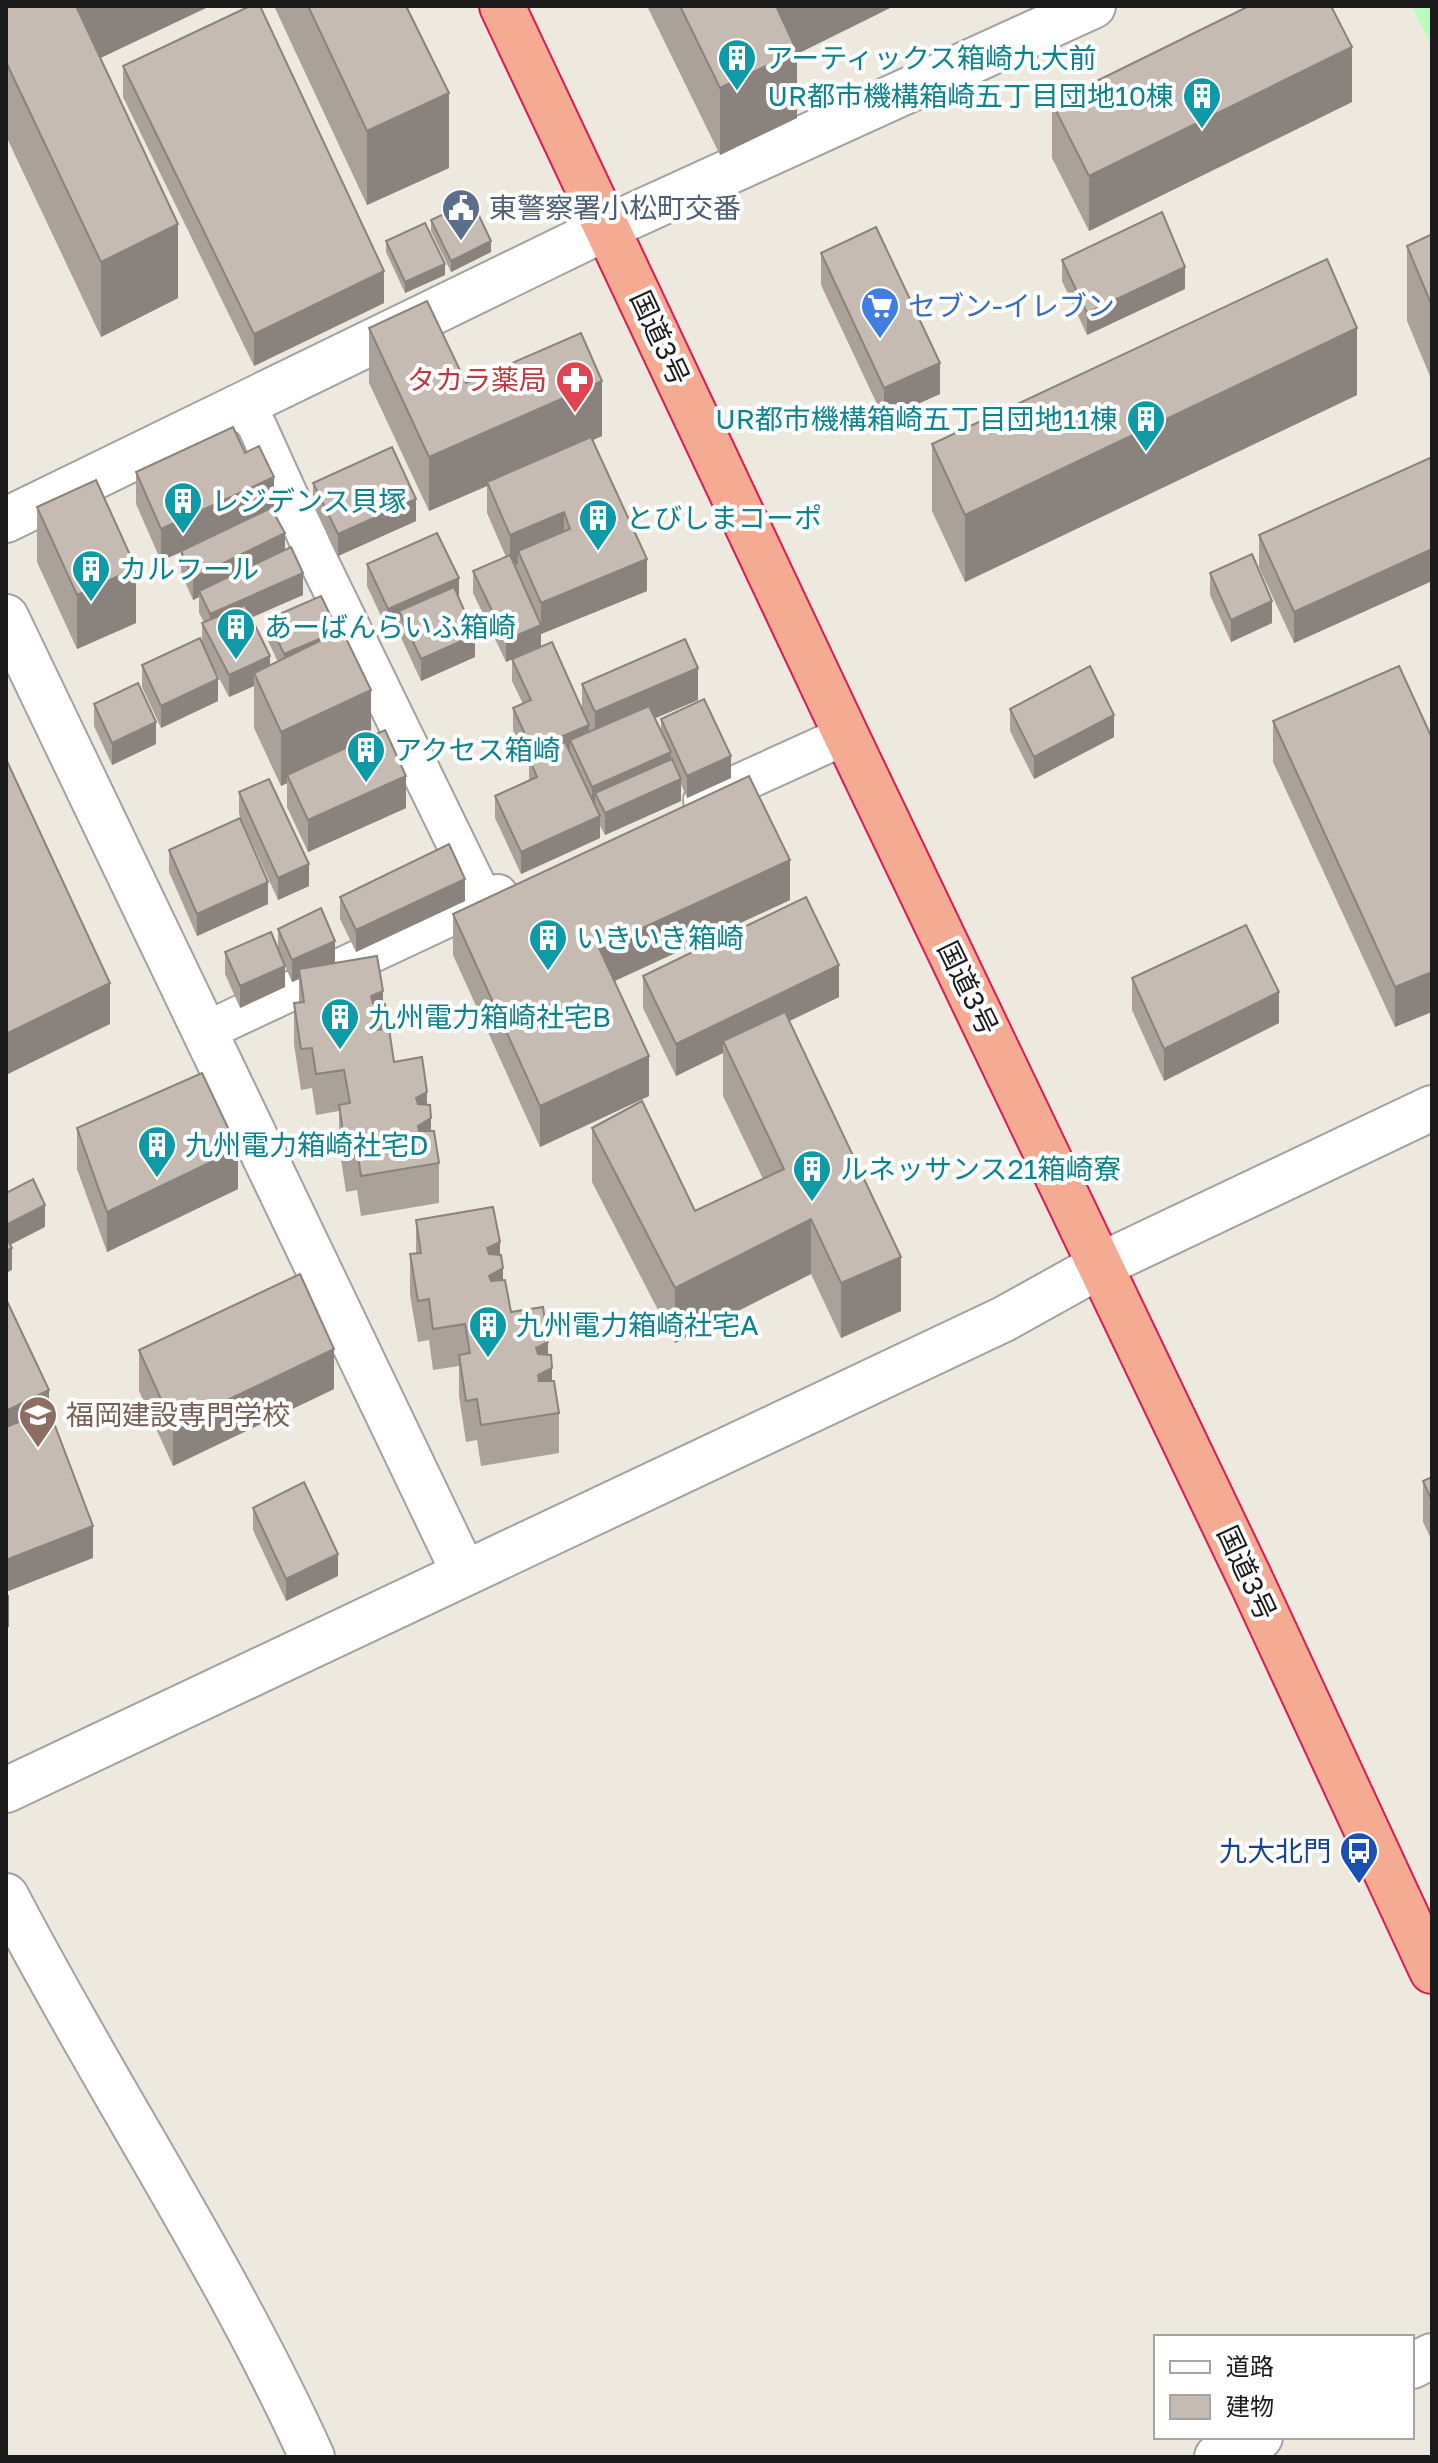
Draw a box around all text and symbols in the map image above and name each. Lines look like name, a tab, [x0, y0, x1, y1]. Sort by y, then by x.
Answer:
building icon: アーティックス箱崎九大前	[716, 37, 758, 92]
place label: アーティックス箱崎九大前	[765, 41, 1097, 74]
building icon: UR都市機構箱崎五丁目団地10棟	[1181, 75, 1223, 130]
place label: UR都市機構箱崎五丁目団地10棟	[768, 79, 1174, 112]
public building icon: 東警察署小松町交番	[440, 187, 482, 242]
place label: 東警察署小松町交番	[489, 191, 741, 224]
street label: 国道3号	[624, 285, 697, 390]
supermarket icon: セブン-イレブン	[859, 285, 901, 340]
place label: セブン-イレブン	[908, 289, 1115, 322]
pharmacy icon: タカラ薬局	[554, 359, 596, 414]
place label: タカラ薬局	[407, 363, 547, 396]
building icon: UR都市機構箱崎五丁目団地11棟	[1125, 398, 1167, 453]
place label: UR都市機構箱崎五丁目団地11棟	[715, 402, 1118, 435]
building icon: レジデンス貝塚	[162, 480, 204, 535]
place label: レジデンス貝塚	[211, 484, 406, 517]
building icon: とびしまコーポ	[577, 497, 619, 552]
place label: とびしまコーポ	[626, 501, 822, 534]
building icon: カルフール	[70, 548, 112, 603]
place label: カルフール	[119, 552, 259, 585]
building icon: あーばんらいふ箱崎	[215, 606, 257, 661]
place label: あーばんらいふ箱崎	[264, 610, 516, 643]
building icon: アクセス箱崎	[345, 729, 387, 784]
place label: アクセス箱崎	[394, 733, 561, 766]
building icon: いきいき箱崎	[527, 917, 569, 972]
place label: いきいき箱崎	[576, 921, 744, 954]
street label: 国道3号	[932, 935, 1005, 1040]
building icon: 九州電力箱崎社宅B	[319, 996, 361, 1051]
place label: 九州電力箱崎社宅B	[368, 1000, 611, 1033]
building icon: 九州電力箱崎社宅D	[136, 1124, 178, 1179]
place label: 九州電力箱崎社宅D	[185, 1128, 429, 1161]
building icon: ルネッサンス21箱崎寮	[791, 1148, 833, 1203]
place label: ルネッサンス21箱崎寮	[840, 1152, 1121, 1185]
building icon: 九州電力箱崎社宅A	[467, 1304, 509, 1359]
place label: 九州電力箱崎社宅A	[516, 1308, 759, 1341]
school or university icon: 福岡建設専門学校	[17, 1394, 59, 1449]
place label: 福岡建設専門学校	[66, 1398, 290, 1431]
street label: 国道3号	[1211, 1520, 1284, 1625]
bus stop icon: 九大北門	[1338, 1830, 1380, 1885]
place label: 九大北門	[1219, 1834, 1331, 1867]
legend	[1154, 2335, 1414, 2439]
text: 道路	[1226, 2351, 1274, 2380]
text: 建物	[1226, 2391, 1274, 2420]

